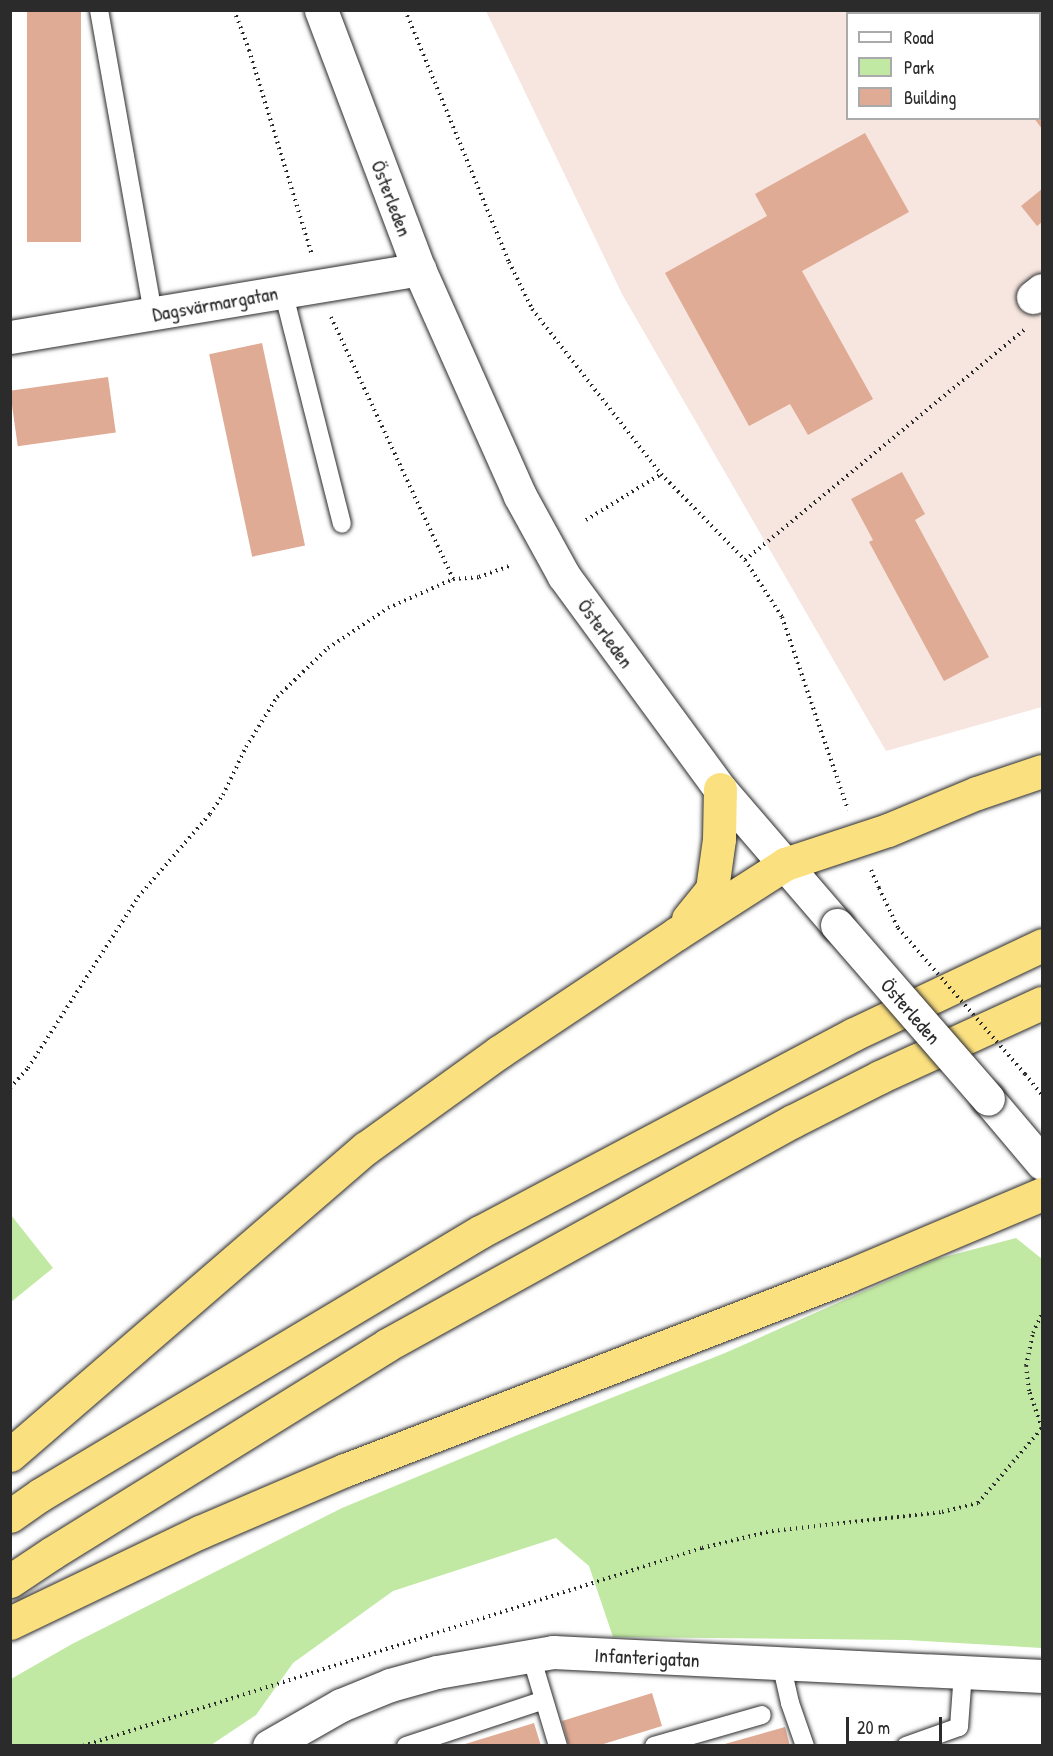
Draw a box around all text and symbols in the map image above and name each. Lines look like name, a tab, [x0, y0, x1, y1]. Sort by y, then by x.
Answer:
legend	[846, 12, 1041, 120]
text: Road	[904, 25, 934, 50]
text: Park	[904, 55, 934, 80]
text: Building	[904, 85, 956, 110]
street label: Österleden	[367, 157, 417, 239]
street label: Dagsvärmargatan	[150, 280, 280, 326]
street label: Österleden	[573, 594, 639, 672]
street label: Österleden	[876, 973, 946, 1049]
street label: Infanterigatan	[594, 1642, 700, 1672]
scale bar	[849, 1705, 945, 1743]
text: 20 m	[857, 1715, 890, 1740]

